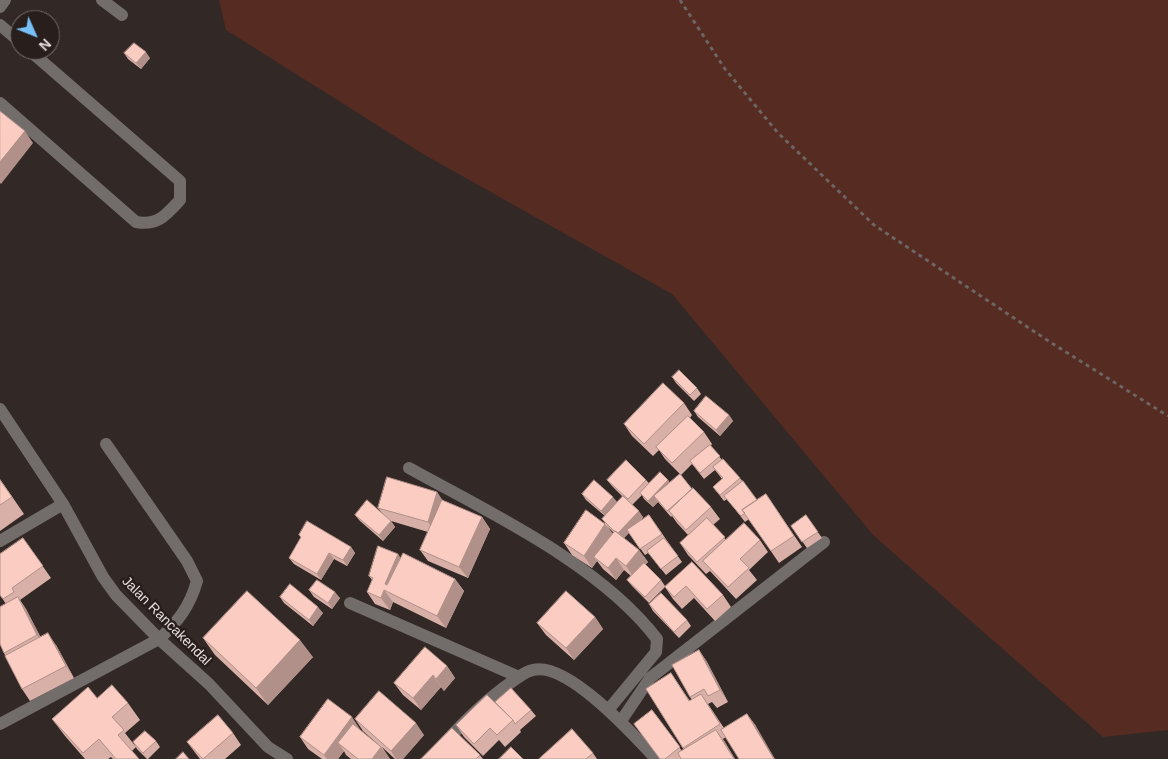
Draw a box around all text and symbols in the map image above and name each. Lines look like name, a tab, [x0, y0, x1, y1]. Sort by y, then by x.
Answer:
north arrow	[10, 10, 60, 60]
text: N	[36, 36, 54, 54]
street label: Jalan Rancakendal	[118, 573, 214, 669]

